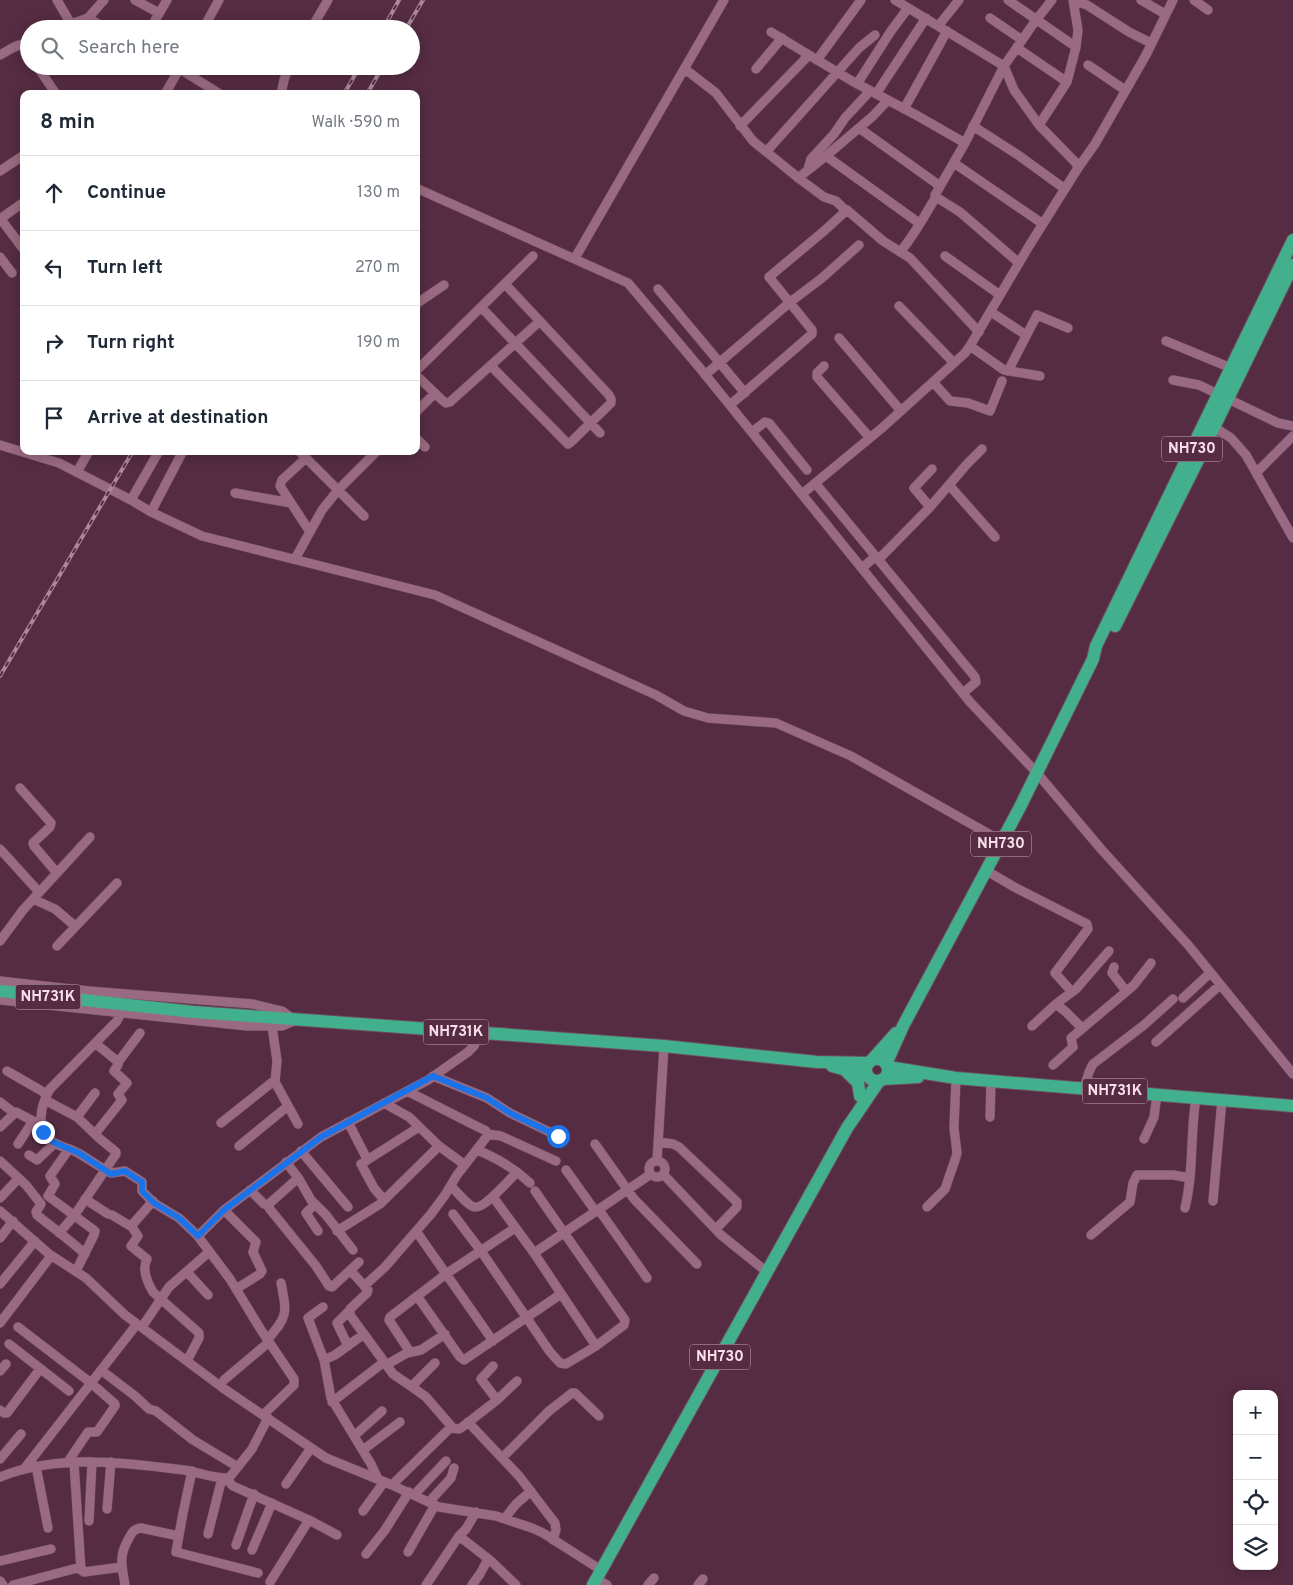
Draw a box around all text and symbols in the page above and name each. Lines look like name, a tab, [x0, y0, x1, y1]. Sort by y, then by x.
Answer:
search box	[20, 20, 420, 75]
icon: search	[38, 34, 66, 62]
text: Search here	[78, 36, 180, 60]
text: 8 min	[40, 109, 95, 136]
text: Walk · 590 m	[312, 113, 400, 133]
icon: ahead	[40, 179, 68, 207]
text: Continue	[87, 181, 166, 205]
text: 130 m	[357, 183, 400, 203]
icon: left	[40, 254, 68, 282]
text: Turn left	[87, 256, 163, 280]
text: 270 m	[355, 258, 400, 278]
icon: right	[40, 329, 68, 357]
text: Turn right	[87, 331, 175, 355]
text: 190 m	[357, 333, 400, 353]
icon: arrive	[40, 404, 68, 432]
text: Arrive at destination	[87, 406, 268, 430]
road number: NH730	[1162, 436, 1222, 462]
road number: NH730	[971, 832, 1031, 856]
road number: NH731K	[15, 984, 80, 1010]
road number: NH731K	[424, 1020, 488, 1044]
road number: NH731K	[1082, 1078, 1148, 1104]
route end	[32, 1121, 55, 1144]
route start	[547, 1125, 570, 1148]
road number: NH730	[690, 1344, 750, 1370]
map controls	[1233, 1390, 1278, 1570]
button: +	[1233, 1390, 1278, 1435]
button: −	[1233, 1435, 1278, 1480]
button: locate	[1233, 1480, 1278, 1525]
button: layers	[1233, 1525, 1278, 1570]

